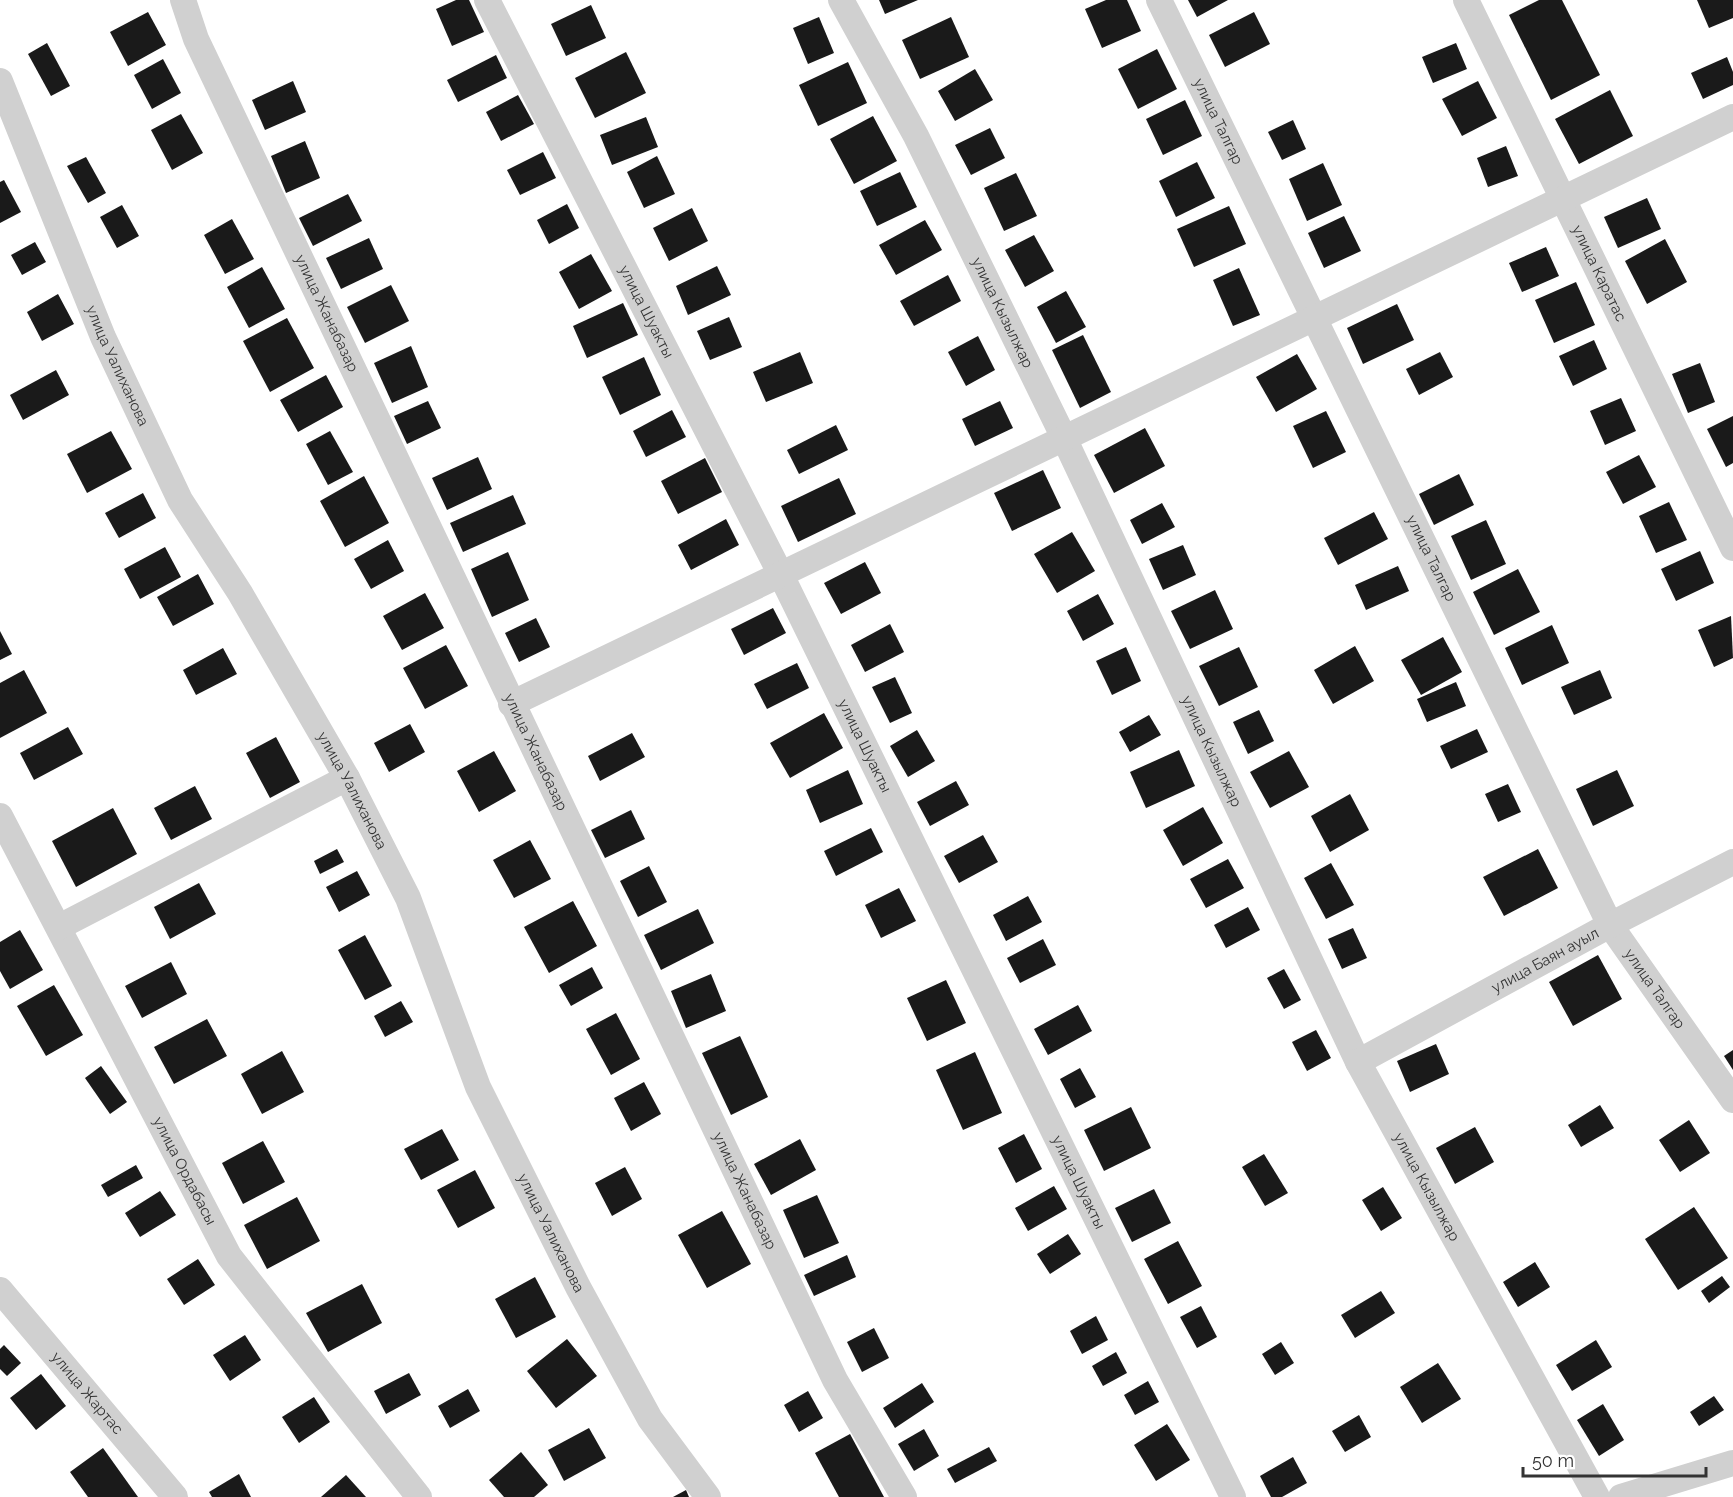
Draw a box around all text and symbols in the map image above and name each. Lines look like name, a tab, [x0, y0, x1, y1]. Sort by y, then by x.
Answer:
street label: улица Талгар	[1190, 75, 1247, 167]
street label: улица Каратас	[1568, 222, 1630, 324]
street label: улица Жанабазар	[291, 252, 362, 375]
street label: улица Кызылжар	[968, 254, 1037, 371]
street label: улица Шуакты	[615, 262, 678, 361]
street label: улица Уалиханова	[82, 303, 153, 429]
street label: улица Талгар	[1403, 512, 1460, 604]
street label: улица Жанабазар	[500, 690, 571, 814]
street label: улица Кызылжар	[1178, 693, 1246, 810]
street label: улица Шуакты	[834, 696, 895, 795]
street label: улица Уалиханова	[313, 728, 391, 852]
street label: улица Баян ауыл	[1488, 924, 1602, 997]
street label: улица Талгар	[1620, 945, 1689, 1032]
street label: улица Ордабасы	[149, 1114, 220, 1228]
street label: улица Жанабазар	[709, 1129, 780, 1252]
street label: улица Кызылжар	[1390, 1130, 1464, 1244]
street label: улица Шуакты	[1048, 1132, 1109, 1232]
street label: улица Уалиханова	[514, 1170, 588, 1296]
street label: улица Жартас	[47, 1348, 127, 1438]
scale bar	[1523, 1440, 1706, 1478]
text: 50 m	[1532, 1450, 1574, 1471]

